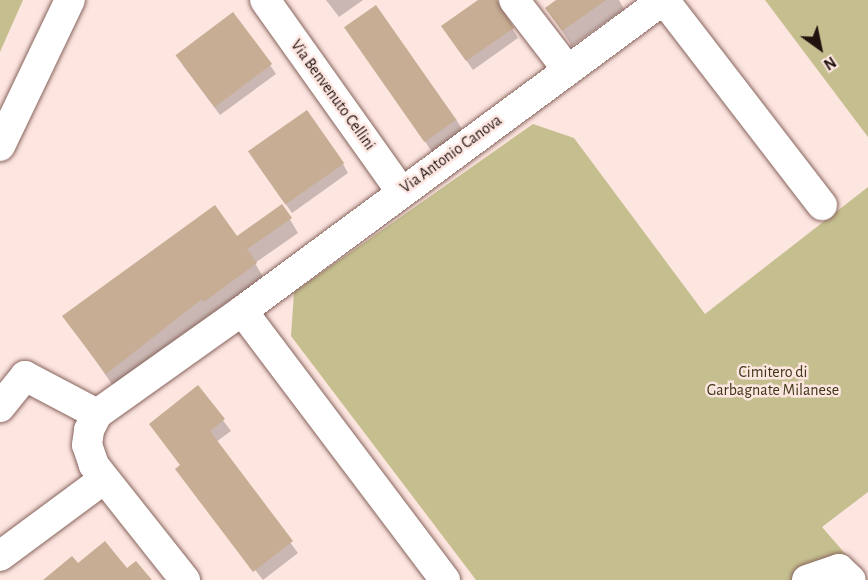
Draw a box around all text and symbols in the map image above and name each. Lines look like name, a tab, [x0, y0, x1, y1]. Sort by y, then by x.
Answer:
north arrow	[790, 18, 850, 78]
street label: Via Benvenuto Cellini	[287, 36, 379, 154]
text: N	[821, 53, 839, 73]
street label: Via Antonio Canova	[396, 111, 506, 197]
park label: Cimitero di Garbagnate Milanese	[707, 362, 839, 400]

